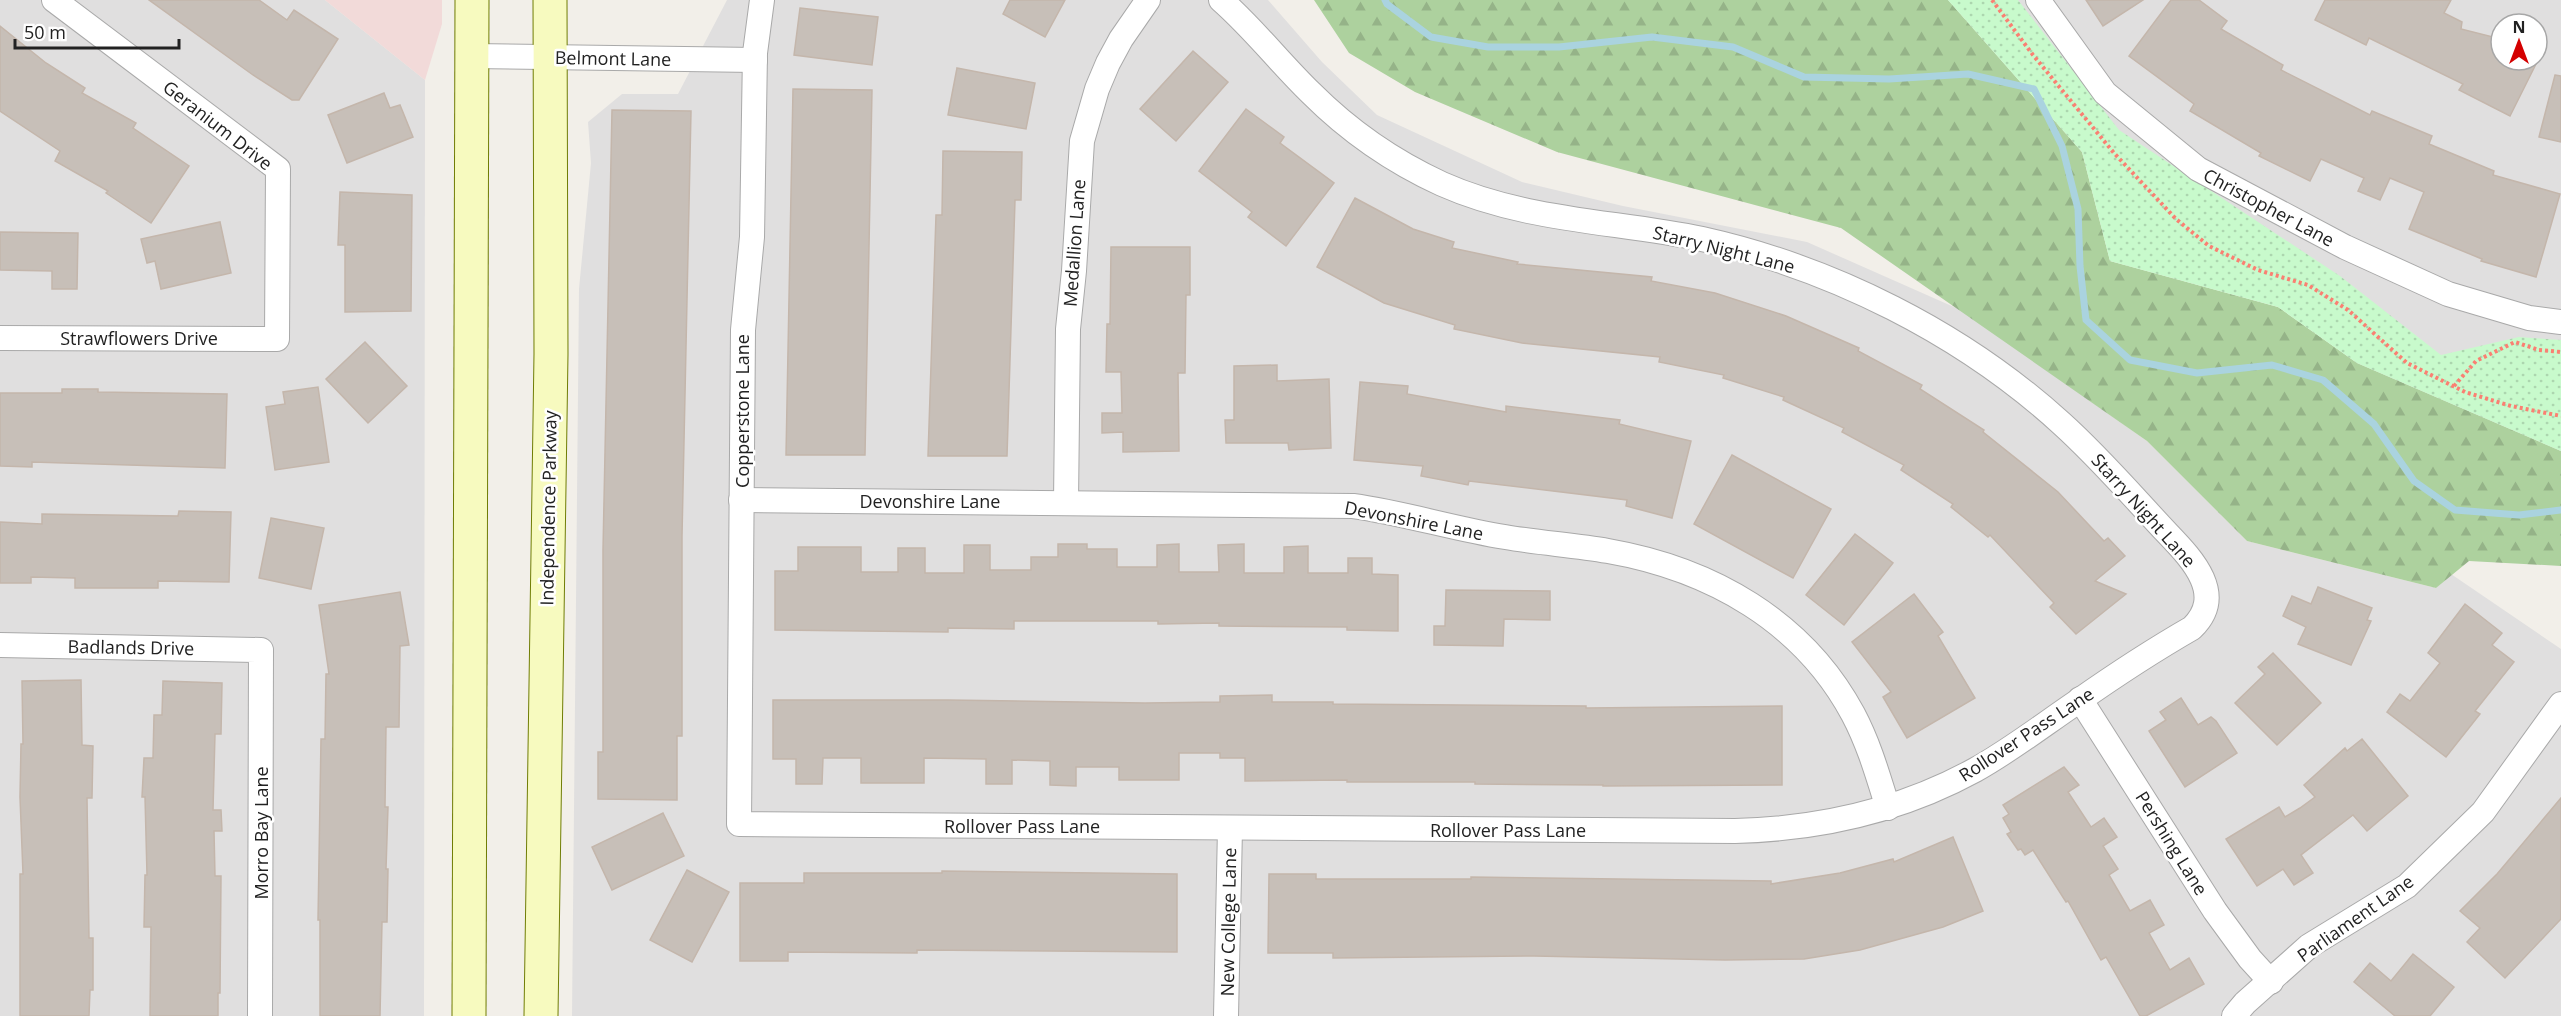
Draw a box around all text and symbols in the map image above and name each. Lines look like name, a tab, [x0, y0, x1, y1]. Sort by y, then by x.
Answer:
scale bar	[15, 12, 178, 50]
north arrow	[2489, 12, 2549, 72]
text: N	[2512, 16, 2526, 38]
text: 50 m	[24, 20, 66, 44]
street label: Belmont Lane	[555, 45, 671, 71]
street label: Geranium Drive	[158, 75, 278, 175]
street label: Christopher Lane	[2199, 162, 2339, 252]
street label: Medallion Lane	[1058, 178, 1090, 308]
street label: Starry Night Lane	[1651, 220, 1797, 278]
street label: Strawflowers Drive	[60, 326, 218, 350]
street label: Copperstone Lane	[730, 334, 754, 488]
street label: Independence Parkway	[534, 409, 562, 606]
street label: Starry Night Lane	[2086, 448, 2202, 572]
street label: Devonshire Lane	[860, 489, 1000, 513]
street label: Devonshire Lane	[1343, 495, 1485, 545]
street label: Badlands Drive	[68, 634, 194, 660]
street label: Rollover Pass Lane	[1954, 681, 2098, 787]
street label: Morro Bay Lane	[249, 766, 273, 900]
street label: Pershing Lane	[2130, 786, 2214, 900]
street label: Rollover Pass Lane	[944, 814, 1100, 838]
street label: Rollover Pass Lane	[1430, 818, 1586, 842]
street label: New College Lane	[1215, 847, 1241, 997]
street label: Parliament Lane	[2292, 869, 2418, 967]

